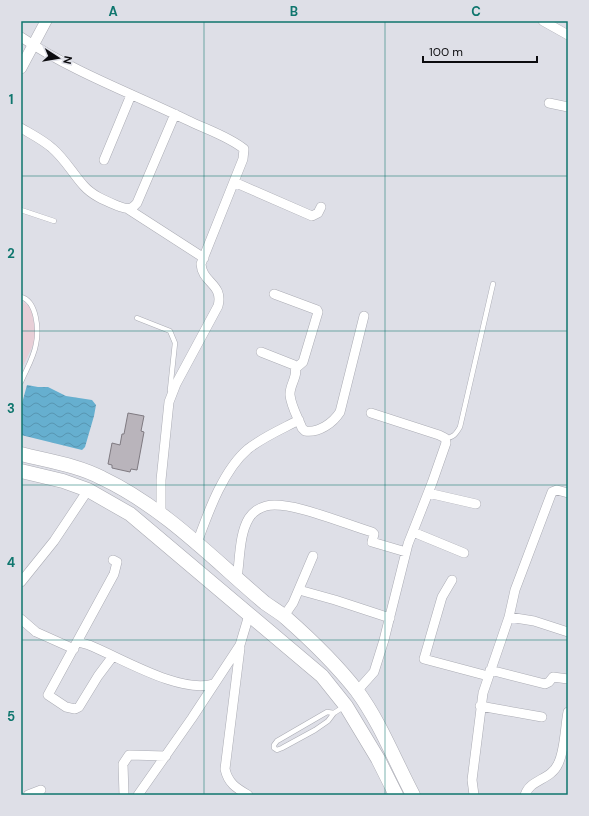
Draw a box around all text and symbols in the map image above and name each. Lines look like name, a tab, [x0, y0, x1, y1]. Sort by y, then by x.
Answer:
text: A	[108, 3, 118, 20]
text: B	[290, 3, 298, 20]
text: C	[471, 3, 481, 20]
north arrow	[38, 38, 78, 78]
scale bar	[423, 38, 537, 64]
text: 100 m	[429, 44, 463, 60]
text: N	[60, 55, 75, 65]
text: 1	[9, 91, 13, 108]
text: 2	[7, 245, 15, 262]
text: 3	[7, 400, 15, 417]
text: 4	[7, 554, 15, 571]
text: 5	[7, 708, 15, 725]

